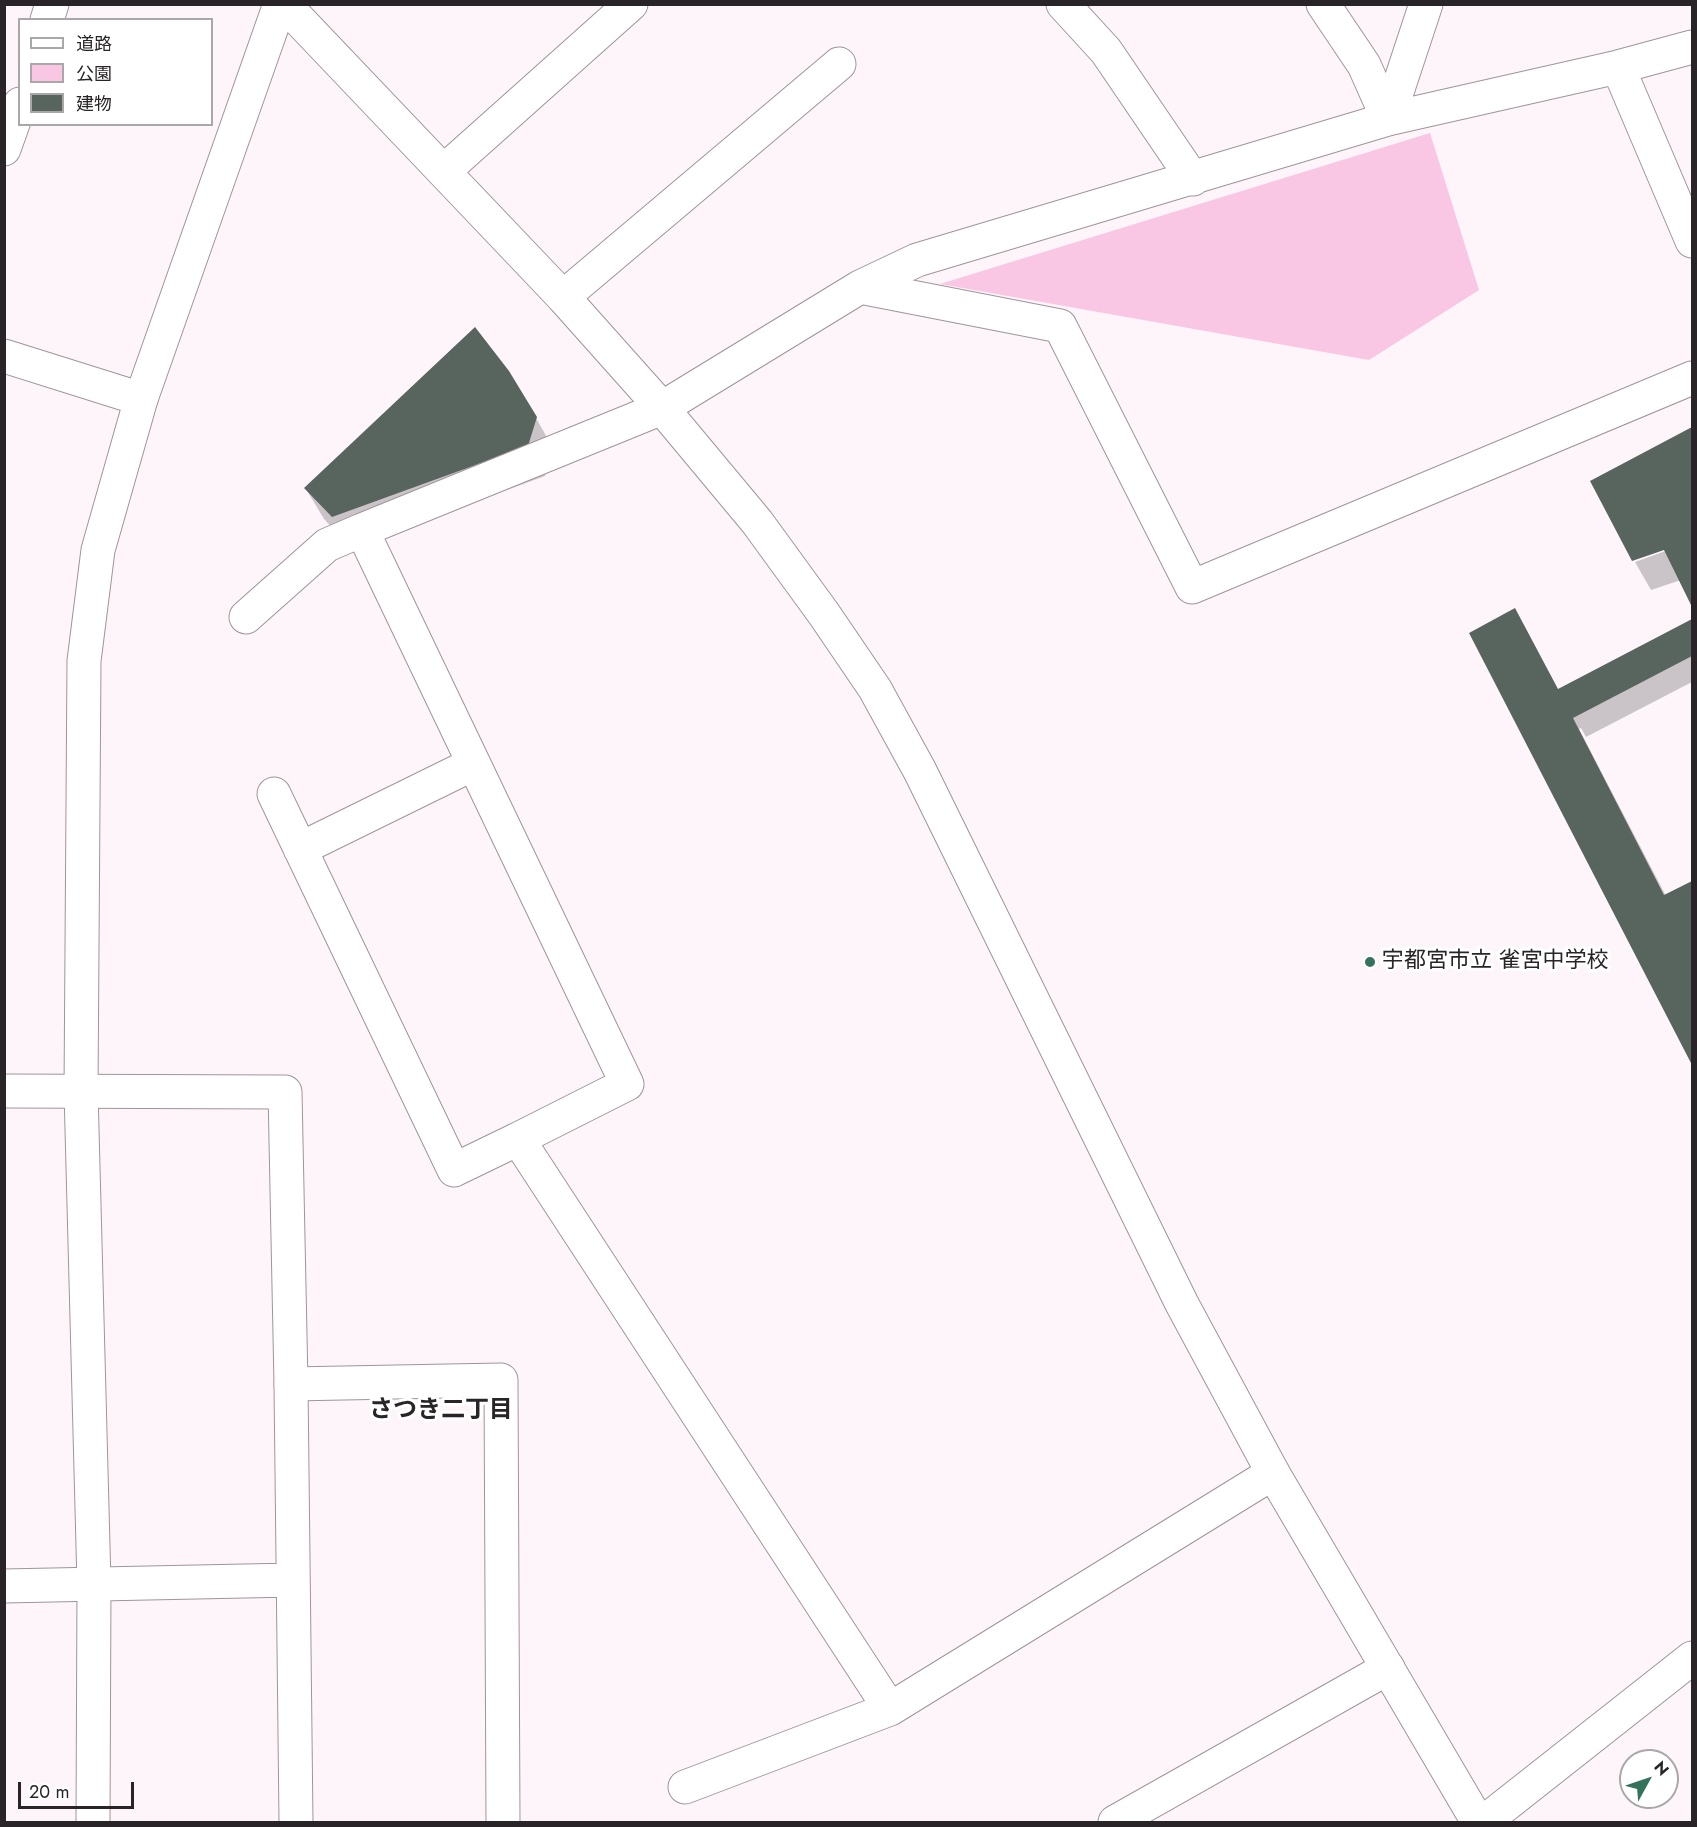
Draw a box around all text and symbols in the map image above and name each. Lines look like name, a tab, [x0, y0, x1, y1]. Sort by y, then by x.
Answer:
legend	[18, 18, 213, 126]
text: 道路	[76, 31, 112, 57]
text: 公園	[76, 61, 112, 87]
text: 建物	[76, 91, 112, 117]
place label: 宇都宮市立 雀宮中学校	[1382, 949, 1609, 975]
marker: 宇都宮市立 雀宮中学校	[1363, 955, 1377, 969]
district label: さつき二丁目	[369, 1397, 513, 1425]
north arrow	[1619, 1749, 1679, 1809]
text: N	[1649, 1756, 1675, 1781]
scale bar	[21, 1770, 136, 1808]
text: 20 m	[29, 1779, 69, 1805]

